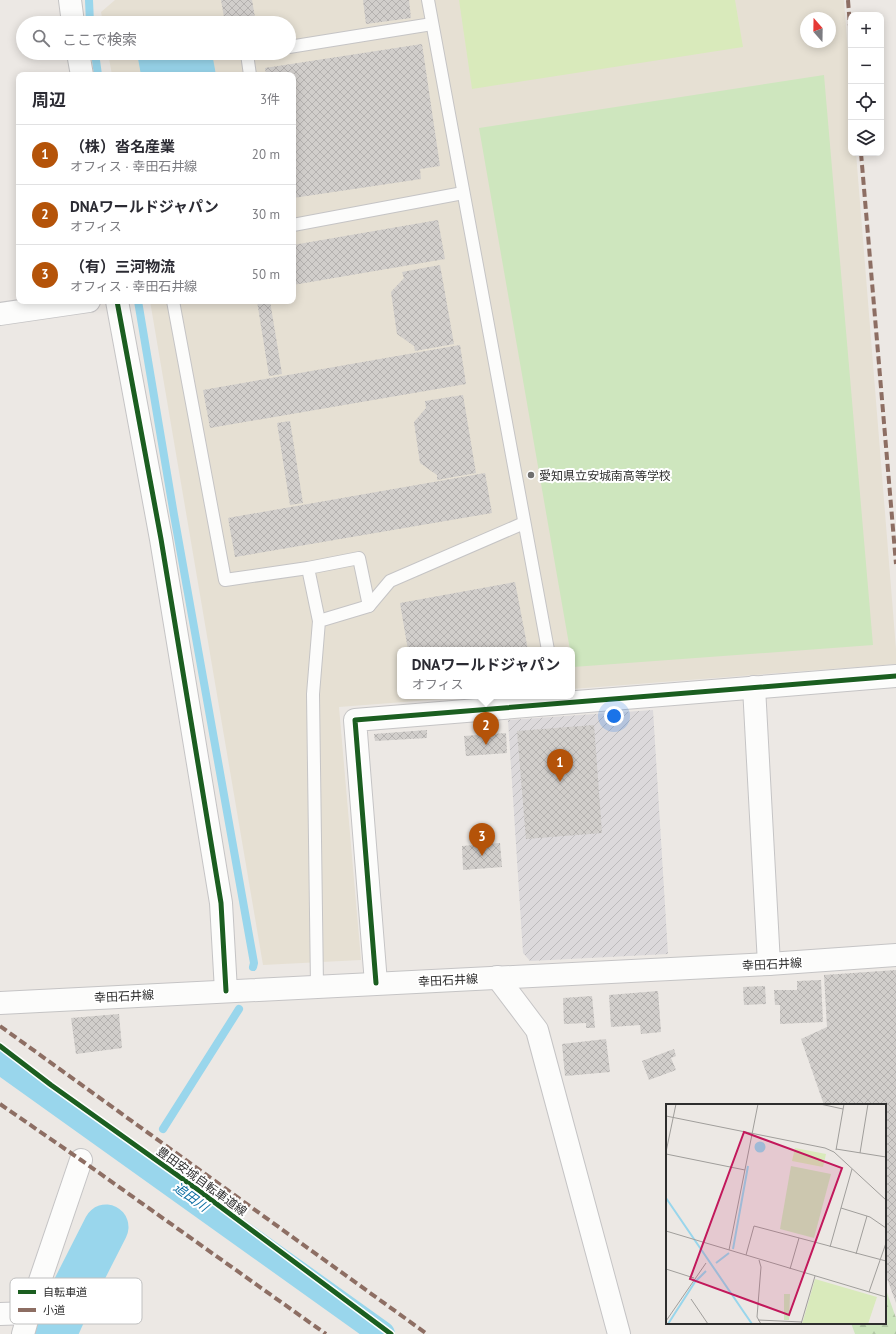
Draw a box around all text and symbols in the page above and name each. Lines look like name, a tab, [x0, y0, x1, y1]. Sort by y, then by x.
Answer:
north arrow	[800, 12, 836, 48]
map controls	[848, 12, 884, 156]
button: +	[848, 12, 884, 48]
search box	[16, 16, 296, 60]
icon: search	[30, 27, 52, 49]
text: ここで検索	[62, 30, 137, 49]
button: −	[848, 48, 884, 84]
button: locate	[848, 84, 884, 120]
text: 周辺	[32, 89, 66, 111]
text: 3件	[260, 91, 280, 108]
button: layers	[848, 120, 884, 156]
text: （株）沓名産業	[70, 137, 175, 156]
text: 1	[41, 146, 49, 163]
text: 20 m	[252, 146, 280, 163]
text: オフィス · 幸田石井線	[70, 158, 197, 175]
text: DNAワールドジャパン	[70, 197, 219, 216]
text: 2	[41, 206, 49, 223]
text: 30 m	[252, 206, 280, 223]
text: オフィス	[70, 218, 122, 235]
text: （有）三河物流	[70, 257, 175, 276]
text: 3	[41, 266, 49, 283]
text: 50 m	[252, 266, 280, 283]
text: オフィス · 幸田石井線	[70, 278, 197, 295]
place label: 愛知県立安城南高等学校	[539, 468, 671, 483]
marker: 愛知県立安城南高等学校	[526, 470, 536, 480]
popup	[397, 647, 575, 699]
text: DNAワールドジャパン	[412, 655, 560, 674]
text: オフィス	[412, 676, 463, 693]
your location	[604, 706, 624, 726]
pin: 2	[473, 712, 499, 745]
pin: 1	[547, 749, 573, 782]
pin: 3	[469, 823, 495, 856]
street label: 幸田石井線	[742, 955, 802, 973]
street label: 幸田石井線	[418, 971, 478, 989]
street label: 幸田石井線	[94, 987, 154, 1005]
inset map	[666, 1104, 886, 1324]
street label: 豊田安城自転車道線	[154, 1143, 250, 1219]
water label: 追田川	[170, 1179, 213, 1217]
legend	[10, 1278, 142, 1324]
text: 自転車道	[43, 1285, 87, 1299]
text: 小道	[43, 1303, 65, 1317]

